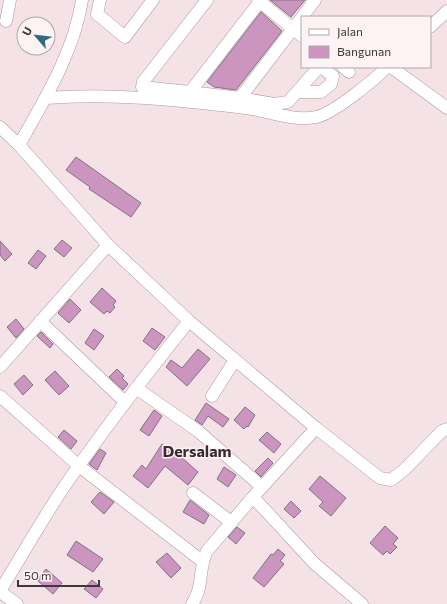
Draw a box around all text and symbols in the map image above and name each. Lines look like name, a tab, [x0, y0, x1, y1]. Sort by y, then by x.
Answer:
north arrow	[16, 16, 56, 56]
legend	[301, 16, 431, 68]
text: U	[19, 24, 34, 38]
text: Jalan	[337, 24, 363, 39]
text: Bangunan	[337, 44, 391, 58]
district label: Dersalam	[162, 441, 232, 460]
scale bar	[18, 562, 99, 588]
text: 50 m	[24, 568, 52, 582]

